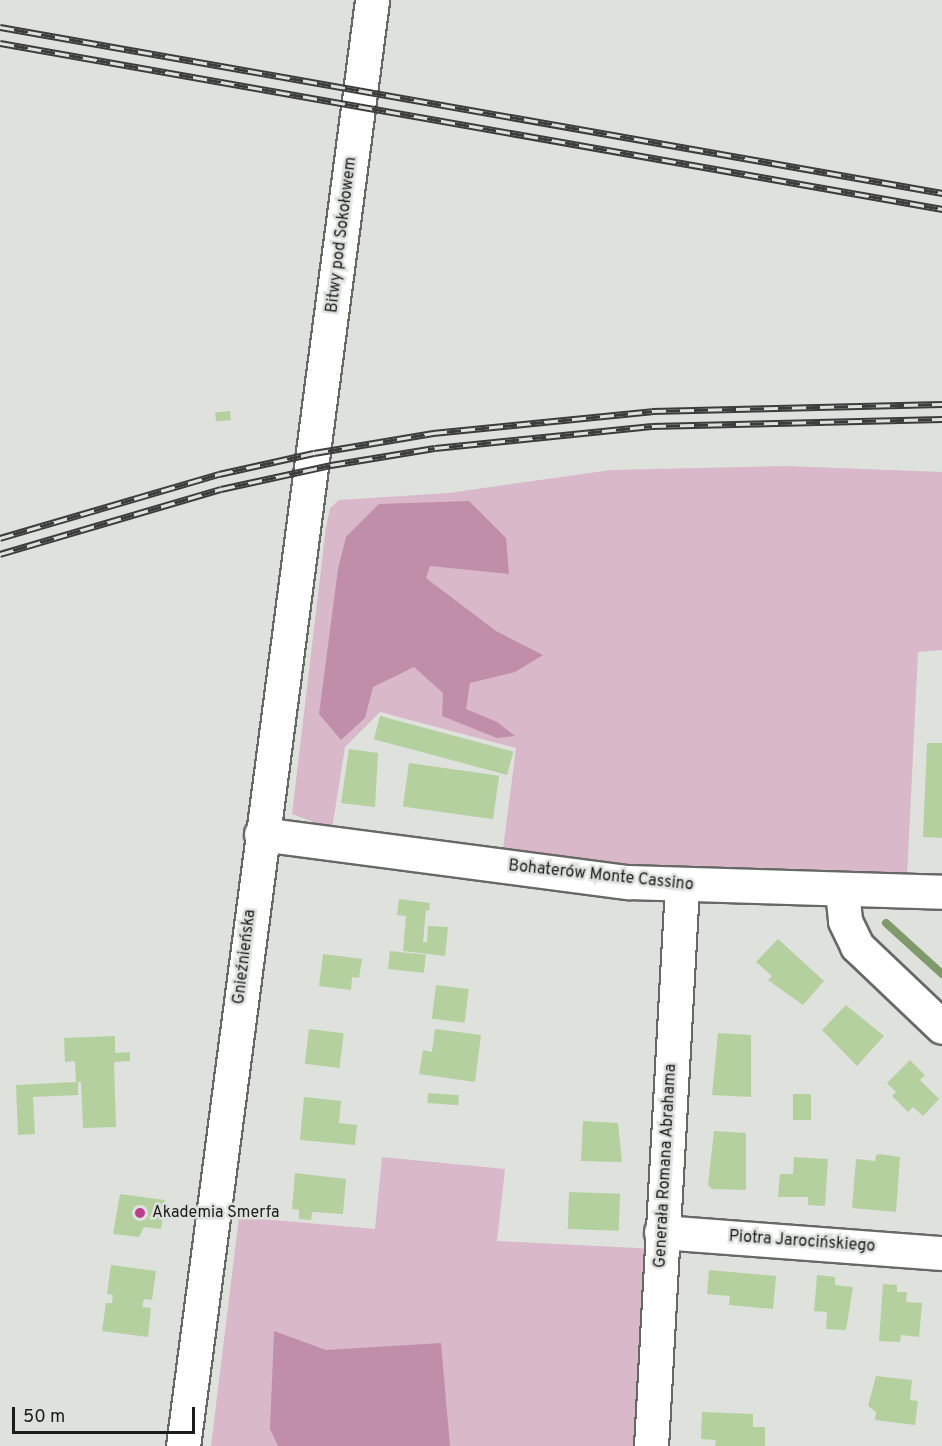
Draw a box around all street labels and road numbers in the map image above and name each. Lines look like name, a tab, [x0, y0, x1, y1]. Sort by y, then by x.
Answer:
street label: Bitwy pod Sokołowem	[323, 156, 361, 314]
street label: Bohaterów Monte Cassino	[507, 857, 695, 895]
street label: Gnieźnieńska	[230, 908, 260, 1006]
street label: Generała Romana Abrahama	[651, 1063, 681, 1269]
street label: Piotra Jarocińskiego	[728, 1227, 876, 1257]

